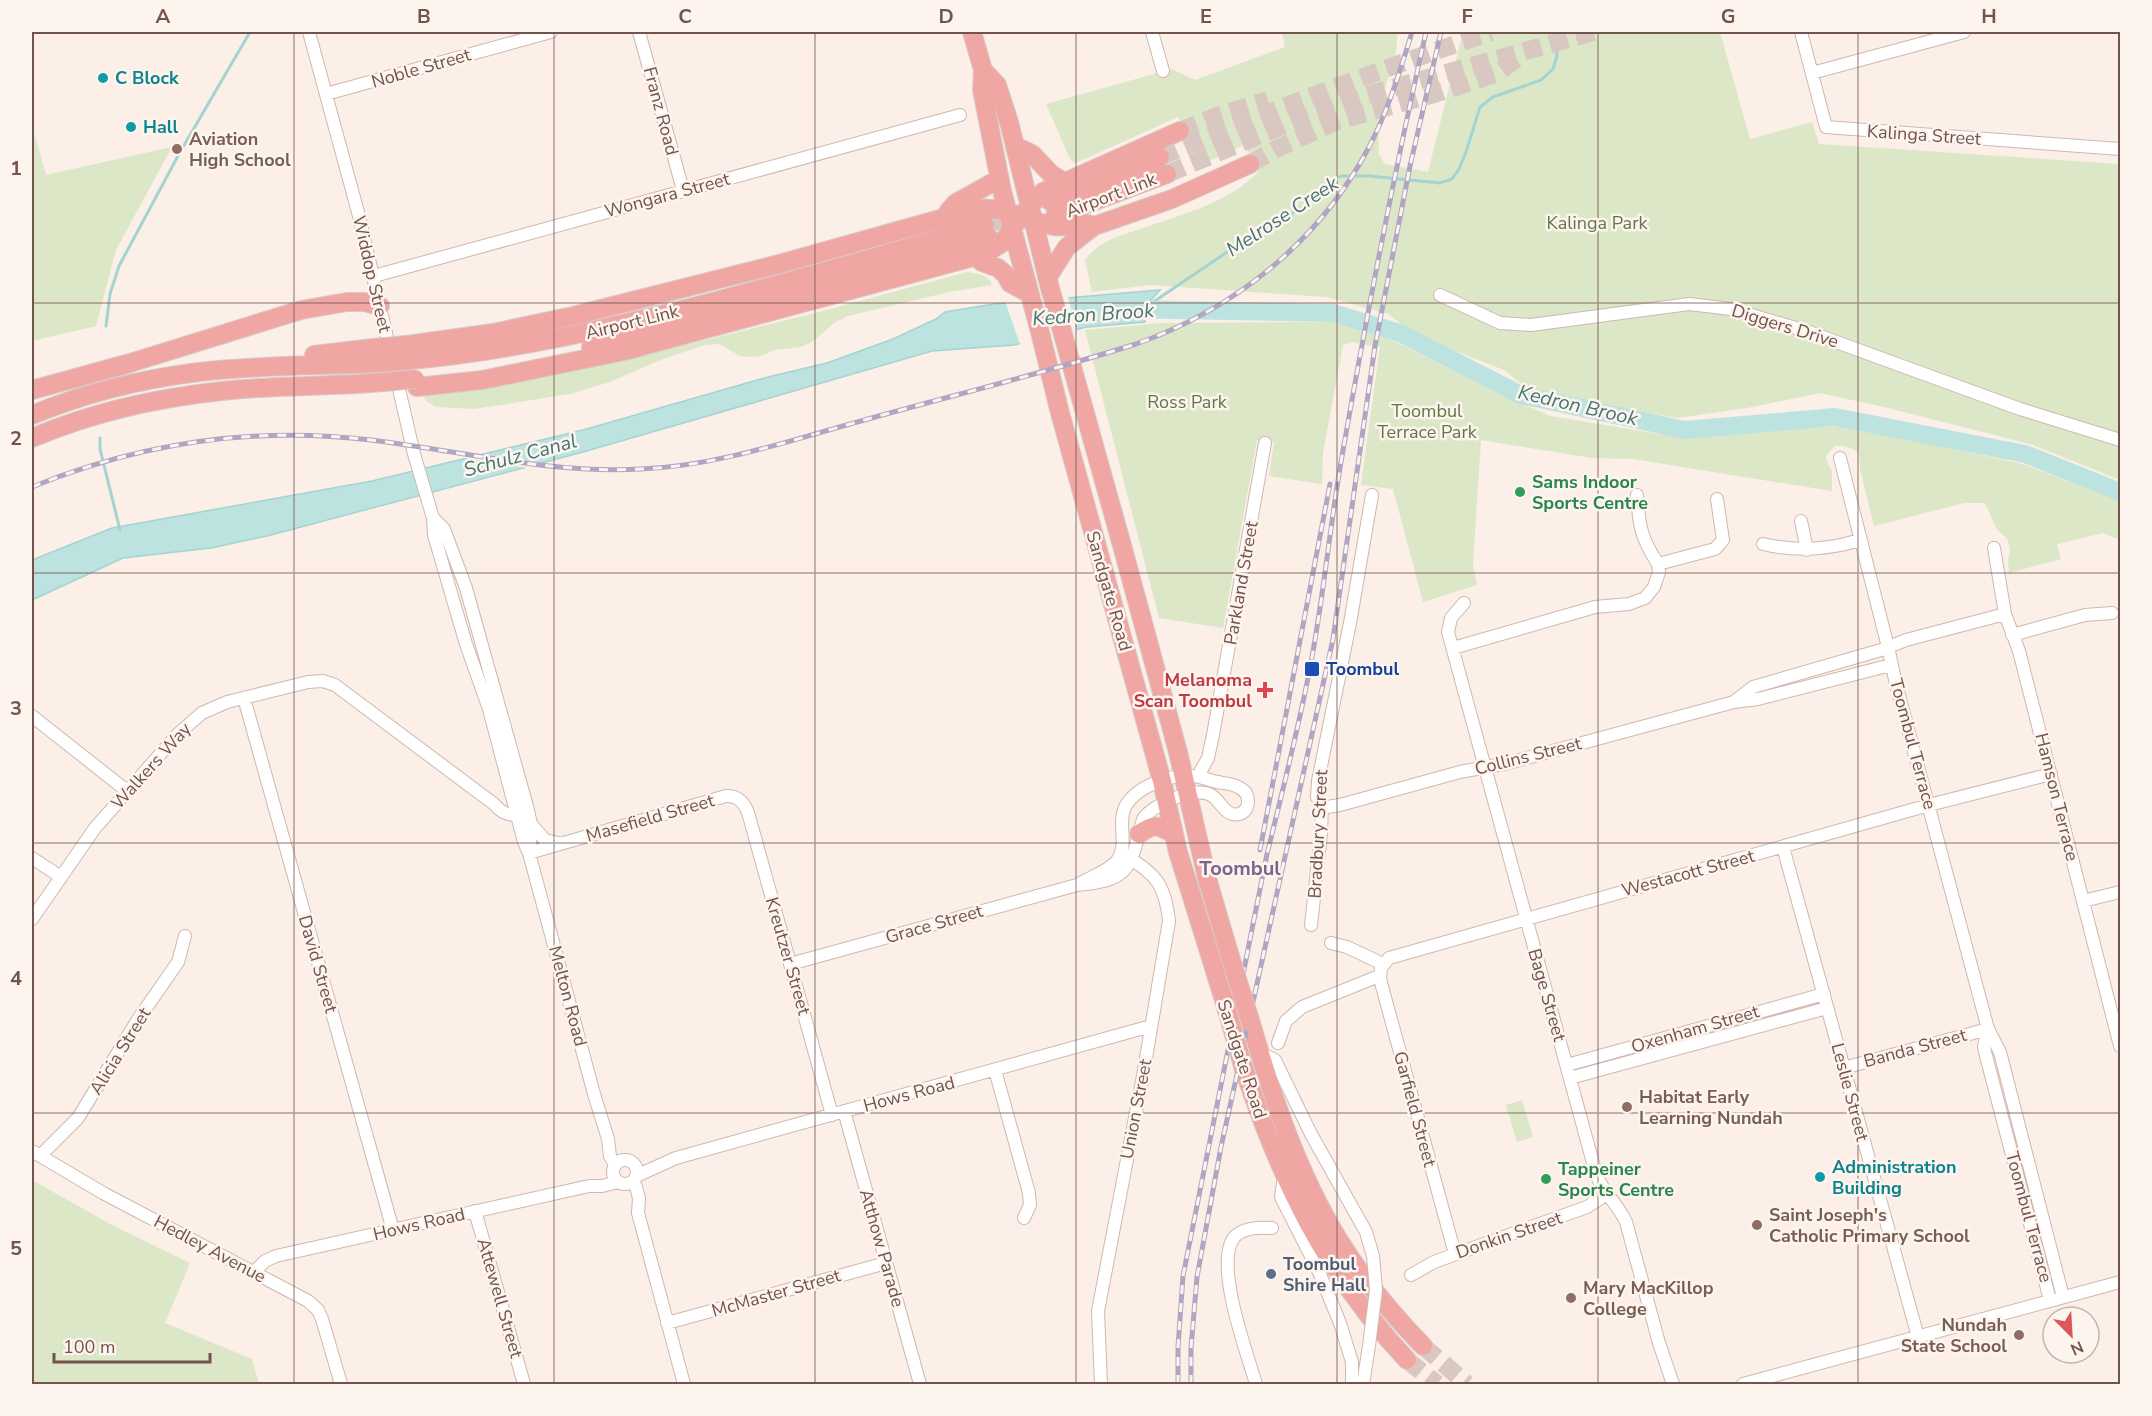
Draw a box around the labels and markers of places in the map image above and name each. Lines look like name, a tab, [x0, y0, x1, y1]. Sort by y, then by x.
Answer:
place label: C Block	[115, 66, 179, 90]
marker: C Block	[96, 71, 110, 85]
place label: Hall	[143, 115, 179, 139]
marker: Hall	[124, 120, 138, 134]
place label: Aviation High School	[189, 127, 291, 172]
marker: Aviation High School	[170, 142, 184, 156]
place label: Sams Indoor Sports Centre	[1532, 470, 1648, 515]
marker: Sams Indoor Sports Centre	[1513, 485, 1527, 499]
place label: Toombul	[1326, 657, 1400, 681]
marker: Toombul	[1303, 660, 1321, 678]
place label: Melanoma Scan Toombul	[1134, 668, 1252, 713]
marker: Melanoma Scan Toombul	[1256, 681, 1274, 699]
place label: Habitat Early Learning Nundah	[1639, 1085, 1783, 1130]
marker: Habitat Early Learning Nundah	[1620, 1100, 1634, 1114]
place label: Administration Building	[1832, 1155, 1956, 1200]
place label: Tappeiner Sports Centre	[1558, 1157, 1674, 1202]
marker: Administration Building	[1813, 1170, 1827, 1184]
marker: Tappeiner Sports Centre	[1539, 1172, 1553, 1186]
place label: Saint Joseph's Catholic Primary School	[1769, 1203, 1970, 1248]
marker: Saint Joseph's Catholic Primary School	[1750, 1218, 1764, 1232]
place label: Toombul Shire Hall	[1283, 1252, 1367, 1297]
marker: Toombul Shire Hall	[1264, 1267, 1278, 1281]
place label: Mary MacKillop College	[1583, 1276, 1714, 1321]
marker: Mary MacKillop College	[1564, 1291, 1578, 1305]
place label: Nundah State School	[1901, 1313, 2007, 1358]
marker: Nundah State School	[2012, 1328, 2026, 1342]

